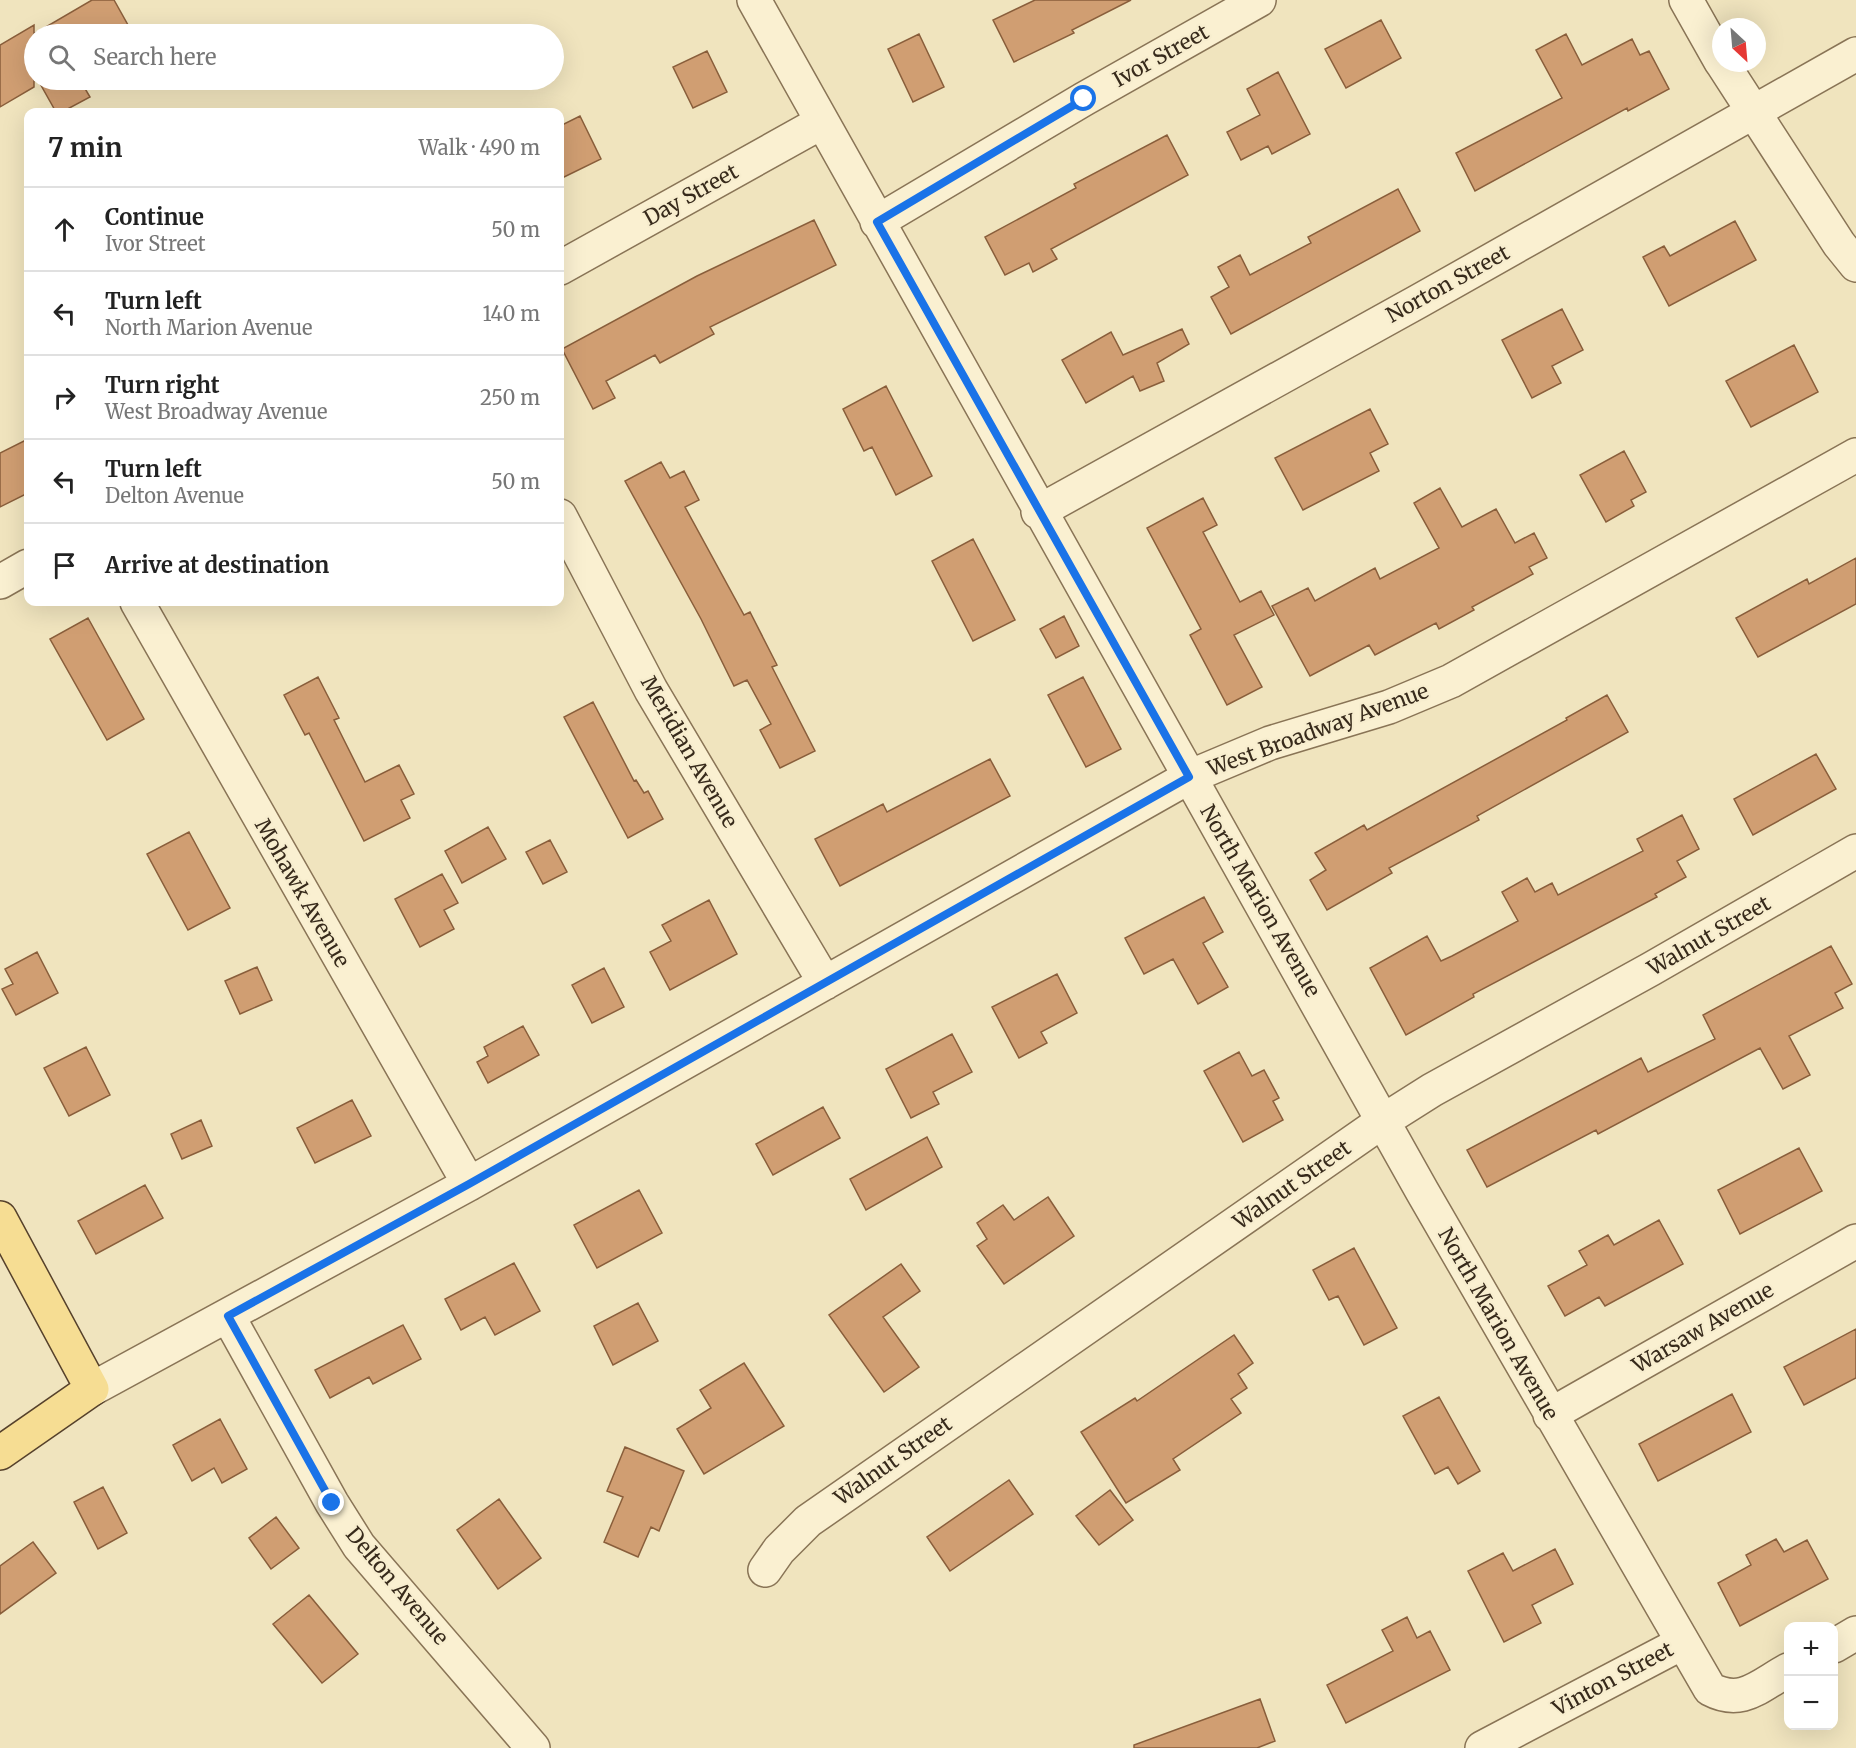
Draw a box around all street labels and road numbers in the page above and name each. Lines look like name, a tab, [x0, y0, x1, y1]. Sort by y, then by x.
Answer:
street label: Ivor Street	[1108, 18, 1213, 93]
street label: Day Street	[639, 158, 743, 232]
street label: Norton Street	[1381, 239, 1514, 329]
street label: Meridian Avenue	[635, 671, 744, 833]
street label: West Broadway Avenue	[1203, 677, 1432, 782]
street label: North Marion Avenue	[1194, 800, 1327, 1002]
street label: Mohawk Avenue	[249, 814, 356, 972]
street label: Walnut Street	[1642, 889, 1775, 982]
street label: Walnut Street	[1227, 1134, 1356, 1236]
street label: North Marion Avenue	[1432, 1223, 1565, 1425]
street label: Warsaw Avenue	[1626, 1276, 1778, 1379]
street label: Walnut Street	[828, 1410, 957, 1512]
street label: Delton Avenue	[340, 1521, 455, 1650]
street label: Vinton Street	[1547, 1635, 1678, 1722]

